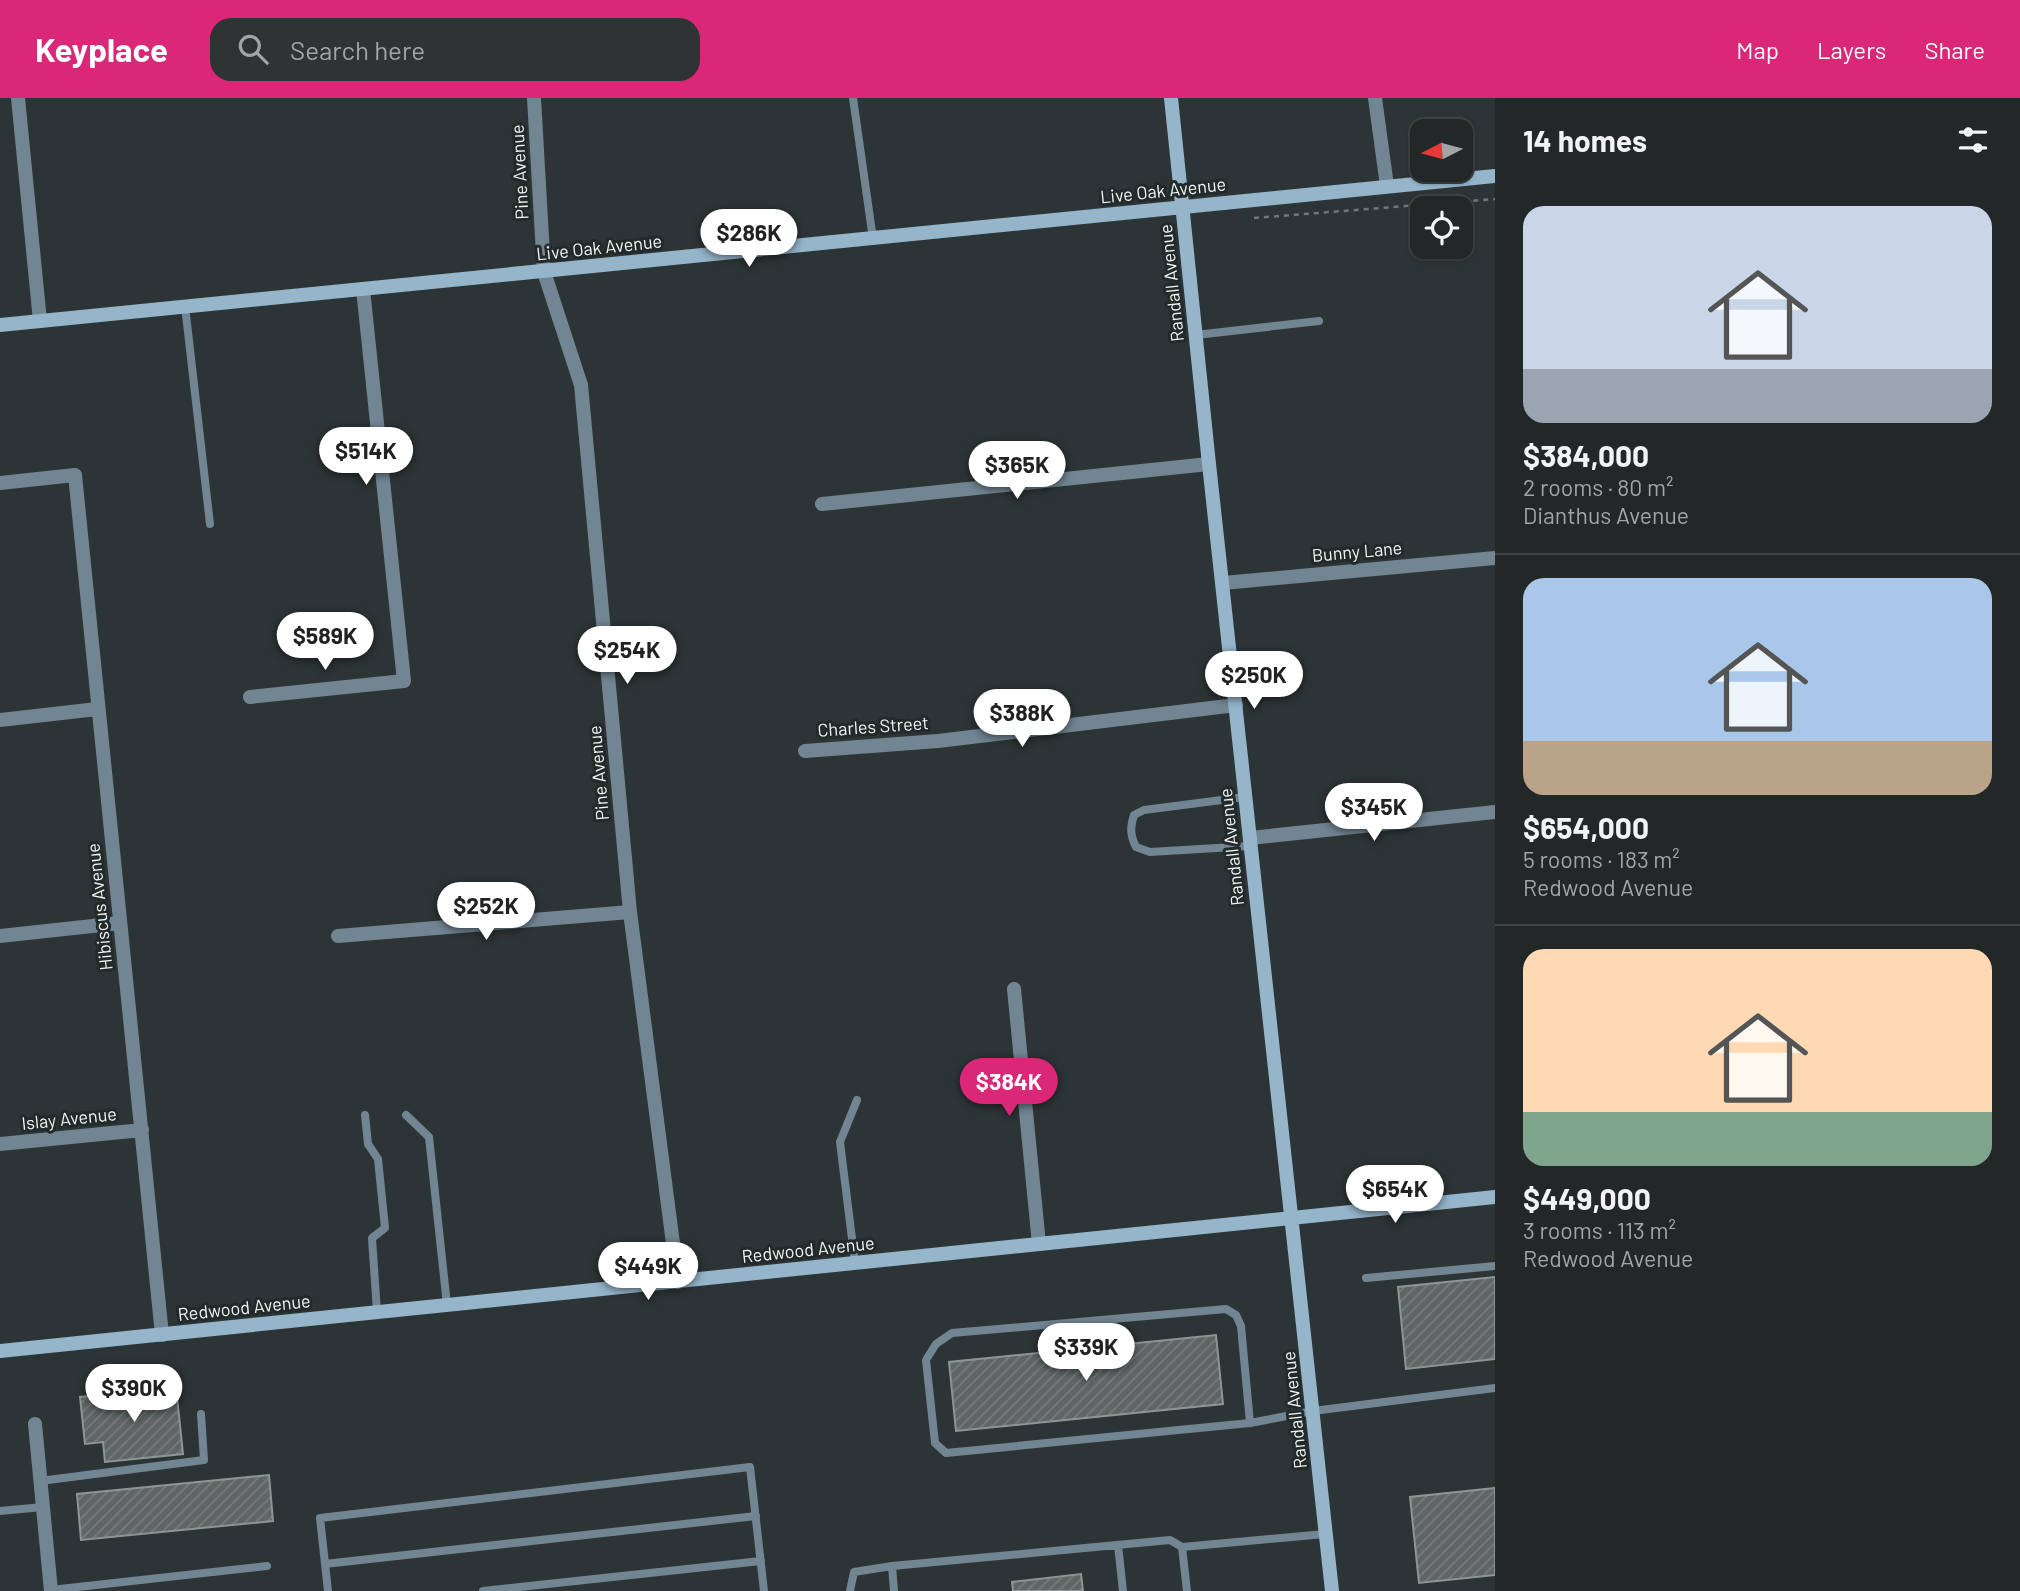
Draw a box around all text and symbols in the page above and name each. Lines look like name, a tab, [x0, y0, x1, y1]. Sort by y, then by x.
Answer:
search box	[210, 18, 700, 81]
text: Keyplace	[35, 29, 168, 69]
icon: search	[234, 30, 272, 68]
text: Search here	[290, 34, 425, 65]
text: Map	[1736, 35, 1779, 64]
text: Layers	[1817, 35, 1886, 64]
text: Share	[1924, 35, 1985, 64]
north arrow	[1410, 119, 1474, 182]
map controls	[1410, 119, 1473, 259]
icon: filters	[1954, 121, 1992, 159]
text: 14 homes	[1523, 122, 1647, 158]
street label: Pine Avenue	[506, 124, 532, 220]
street label: Live Oak Avenue	[1099, 172, 1227, 208]
button: locate	[1410, 196, 1473, 259]
pin: $286K	[700, 209, 798, 269]
text: $286K	[716, 218, 782, 246]
street label: Randall Avenue	[1154, 223, 1188, 343]
street label: Live Oak Avenue	[535, 229, 663, 265]
icon: home	[1695, 252, 1821, 378]
pin: $514K	[317, 428, 415, 487]
text: $514K	[335, 436, 397, 464]
text: $384,000	[1523, 437, 1649, 473]
pin: $365K	[968, 442, 1066, 501]
text: $365K	[985, 450, 1049, 478]
text: 2 rooms · 80 m²	[1523, 473, 1673, 501]
text: Dianthus Avenue	[1523, 501, 1689, 529]
street label: Bunny Lane	[1311, 536, 1403, 566]
pin: $589K	[276, 612, 374, 672]
text: $589K	[293, 621, 357, 649]
icon: home	[1695, 624, 1821, 750]
pin: $254K	[578, 626, 676, 686]
text: $254K	[594, 635, 660, 663]
pin: $250K	[1205, 652, 1303, 711]
text: $250K	[1221, 660, 1287, 688]
pin: $388K	[973, 690, 1071, 749]
text: $388K	[990, 698, 1054, 726]
street label: Charles Street	[817, 711, 929, 741]
street label: Pine Avenue	[583, 725, 613, 821]
pin: $345K	[1325, 784, 1423, 843]
street label: Randall Avenue	[1214, 787, 1248, 907]
text: $345K	[1341, 792, 1407, 820]
text: $654,000	[1523, 809, 1649, 845]
street label: Hibiscus Avenue	[81, 842, 117, 972]
text: 5 rooms · 183 m²	[1523, 845, 1680, 873]
text: Redwood Avenue	[1523, 873, 1693, 901]
pin: $252K	[437, 882, 535, 942]
text: $252K	[453, 891, 519, 919]
icon: home	[1695, 995, 1821, 1121]
pin: $384K	[960, 1058, 1058, 1118]
text: $384K	[976, 1067, 1042, 1095]
street label: Islay Avenue	[20, 1102, 118, 1134]
pin: $654K	[1346, 1166, 1444, 1225]
text: $654K	[1362, 1174, 1428, 1202]
text: $449,000	[1523, 1180, 1651, 1216]
text: 3 rooms · 113 m²	[1523, 1216, 1676, 1244]
street label: Redwood Avenue	[741, 1231, 875, 1267]
pin: $449K	[599, 1242, 697, 1302]
text: Redwood Avenue	[1523, 1244, 1693, 1272]
text: $449K	[614, 1251, 682, 1279]
street label: Redwood Avenue	[177, 1289, 311, 1325]
pin: $339K	[1037, 1324, 1135, 1383]
text: $339K	[1054, 1332, 1118, 1360]
street label: Randall Avenue	[1277, 1350, 1311, 1470]
pin: $390K	[85, 1364, 183, 1424]
text: $390K	[101, 1373, 167, 1401]

